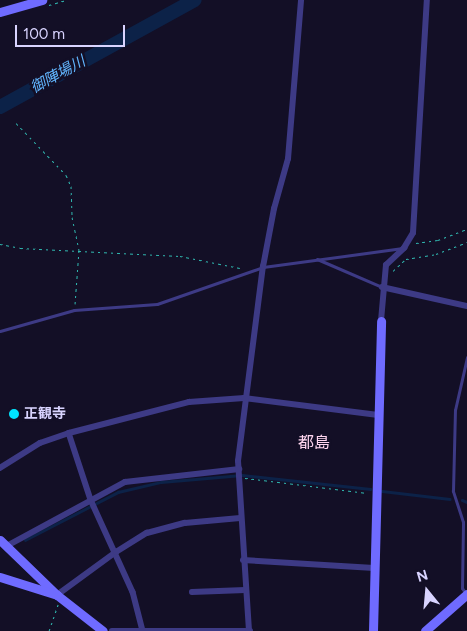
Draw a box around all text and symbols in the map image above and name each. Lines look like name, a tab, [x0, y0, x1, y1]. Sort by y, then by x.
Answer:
scale bar	[18, 15, 128, 47]
text: 100 m	[23, 25, 65, 43]
water label: 御陣場川	[27, 53, 89, 97]
place label: 正観寺	[24, 406, 66, 422]
marker: 正観寺	[8, 408, 20, 420]
district label: 都島	[298, 433, 330, 453]
north arrow	[402, 566, 452, 616]
text: N	[415, 566, 430, 586]

